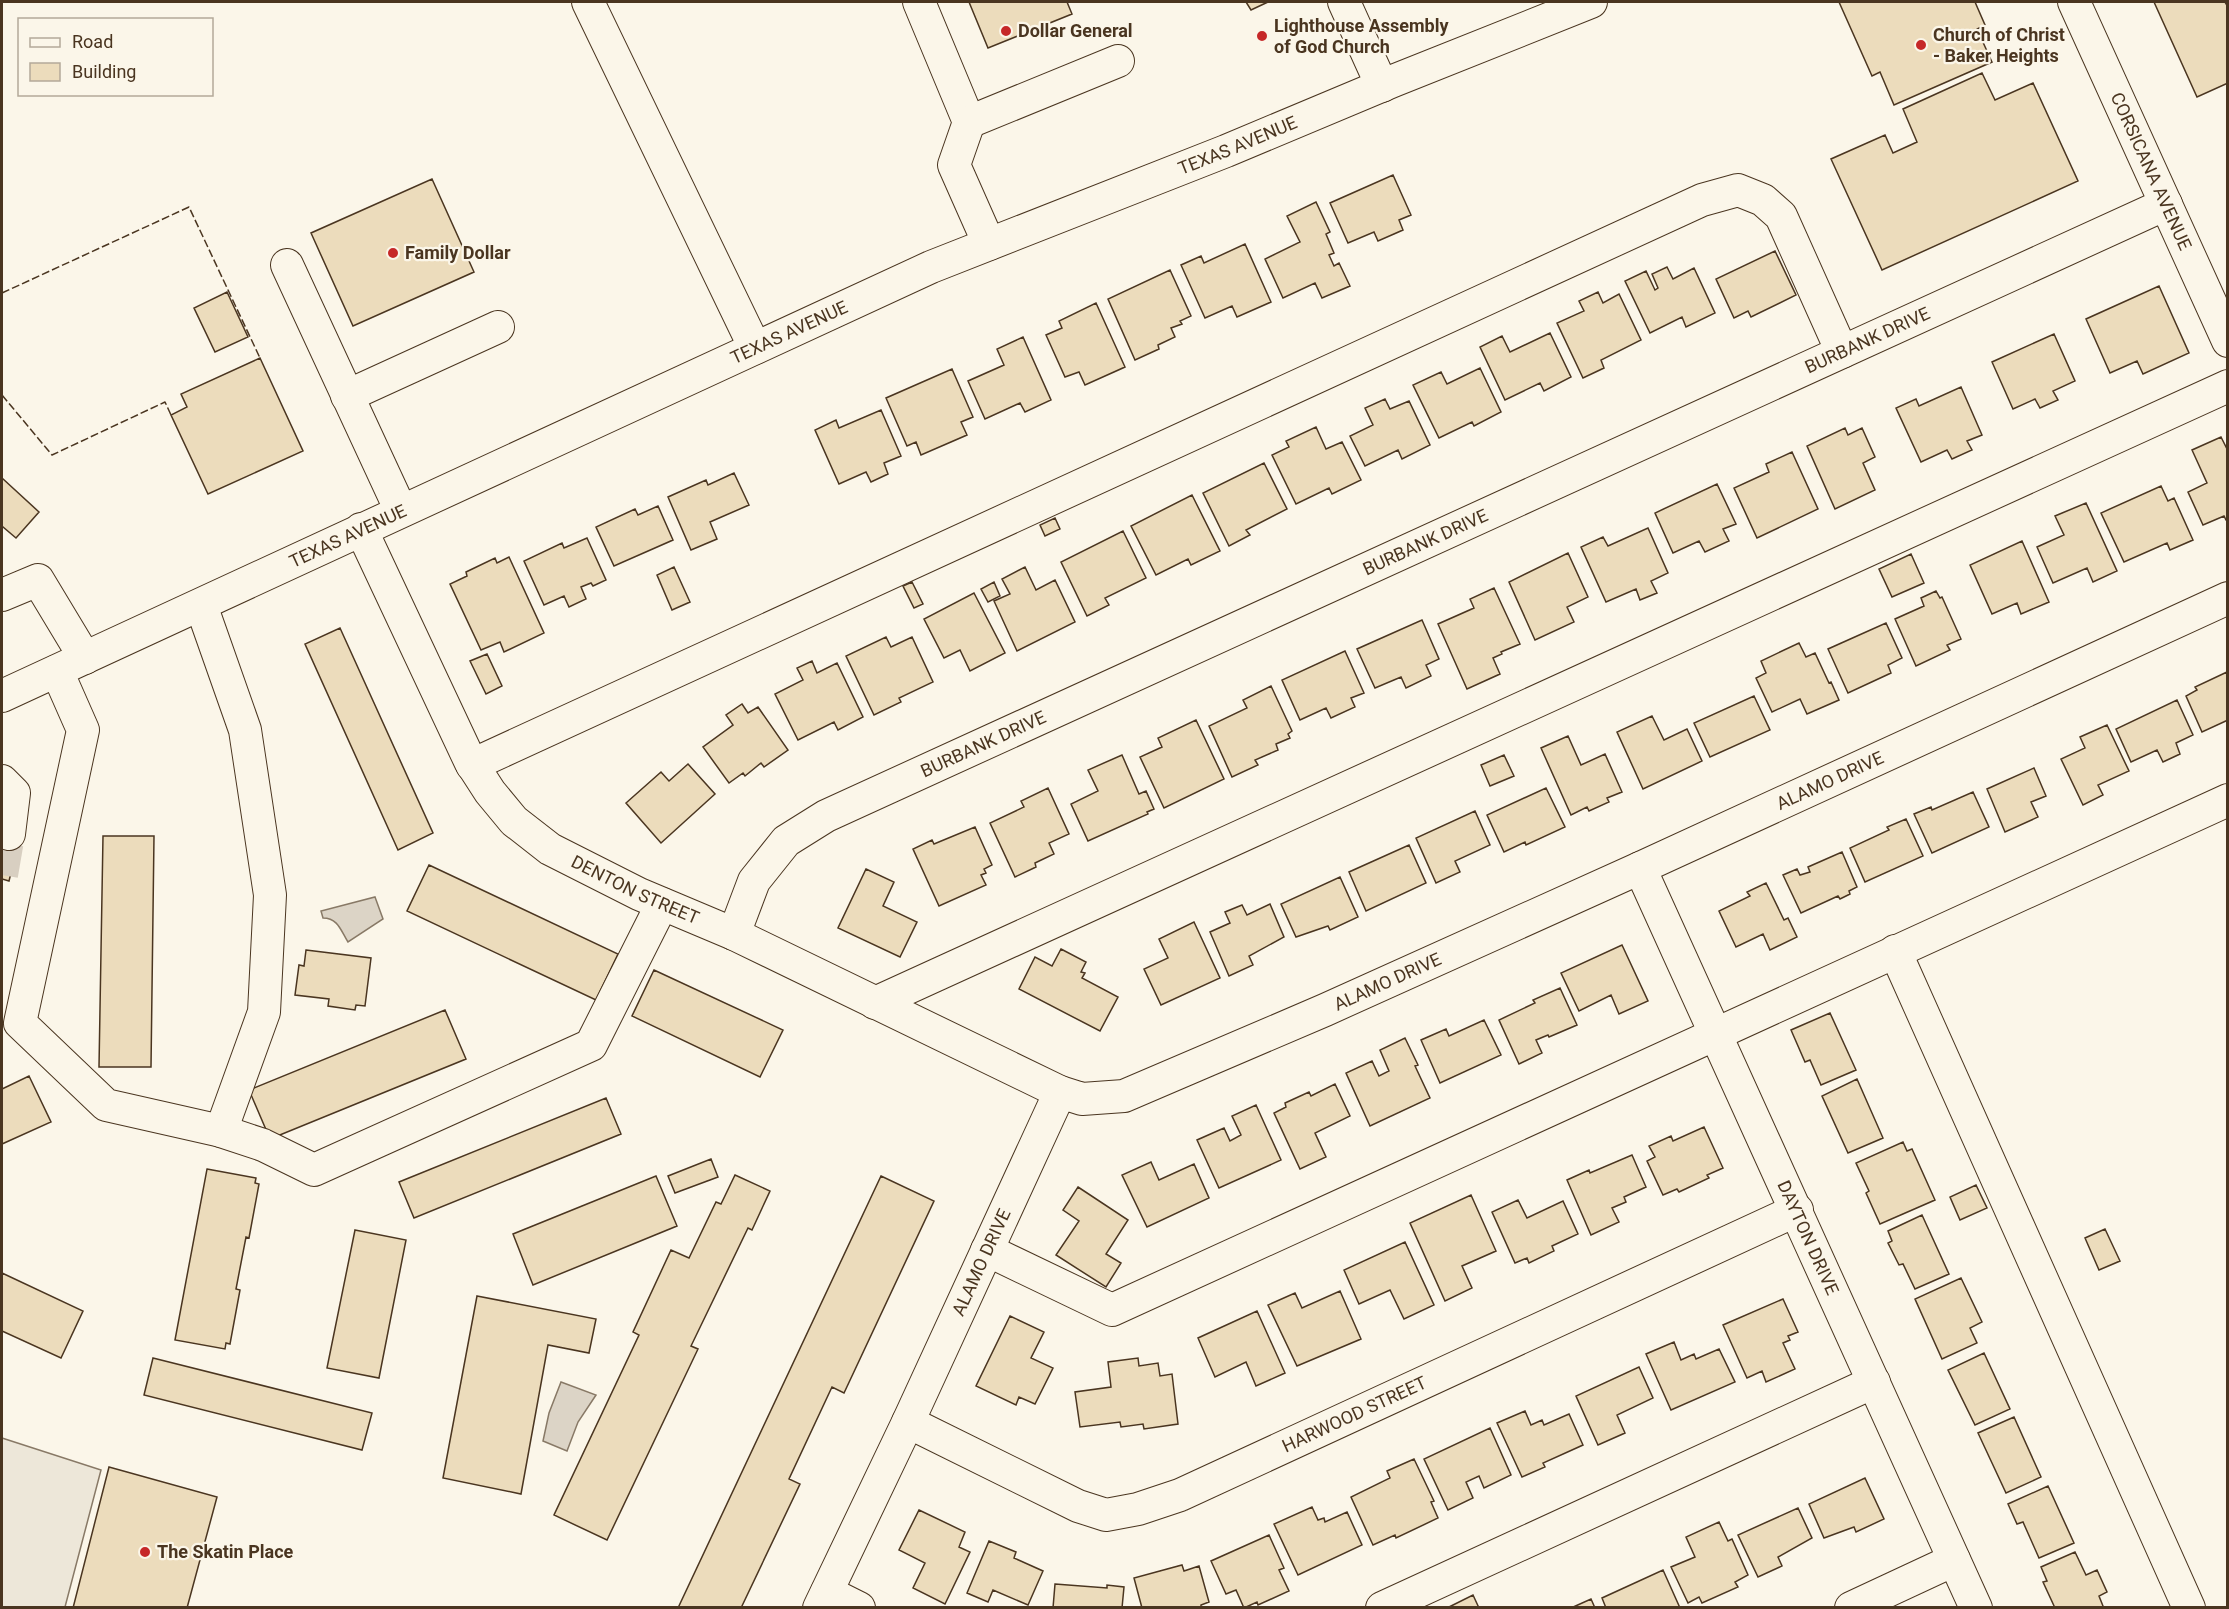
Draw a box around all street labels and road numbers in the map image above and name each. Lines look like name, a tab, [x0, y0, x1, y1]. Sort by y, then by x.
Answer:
street label: CORSICANA AVENUE	[2106, 89, 2196, 253]
street label: TEXAS AVENUE	[1175, 111, 1300, 179]
street label: TEXAS AVENUE	[727, 296, 851, 368]
street label: BURBANK DRIVE	[1801, 302, 1933, 377]
street label: TEXAS AVENUE	[286, 500, 410, 572]
street label: BURBANK DRIVE	[1359, 504, 1491, 579]
street label: BURBANK DRIVE	[917, 706, 1049, 781]
street label: ALAMO DRIVE	[1773, 747, 1887, 814]
street label: DENTON STREET	[568, 851, 703, 928]
street label: ALAMO DRIVE	[1330, 948, 1444, 1015]
street label: DAYTON DRIVE	[1773, 1177, 1843, 1298]
street label: ALAMO DRIVE	[947, 1205, 1015, 1319]
street label: HARWOOD STREET	[1279, 1371, 1430, 1456]

